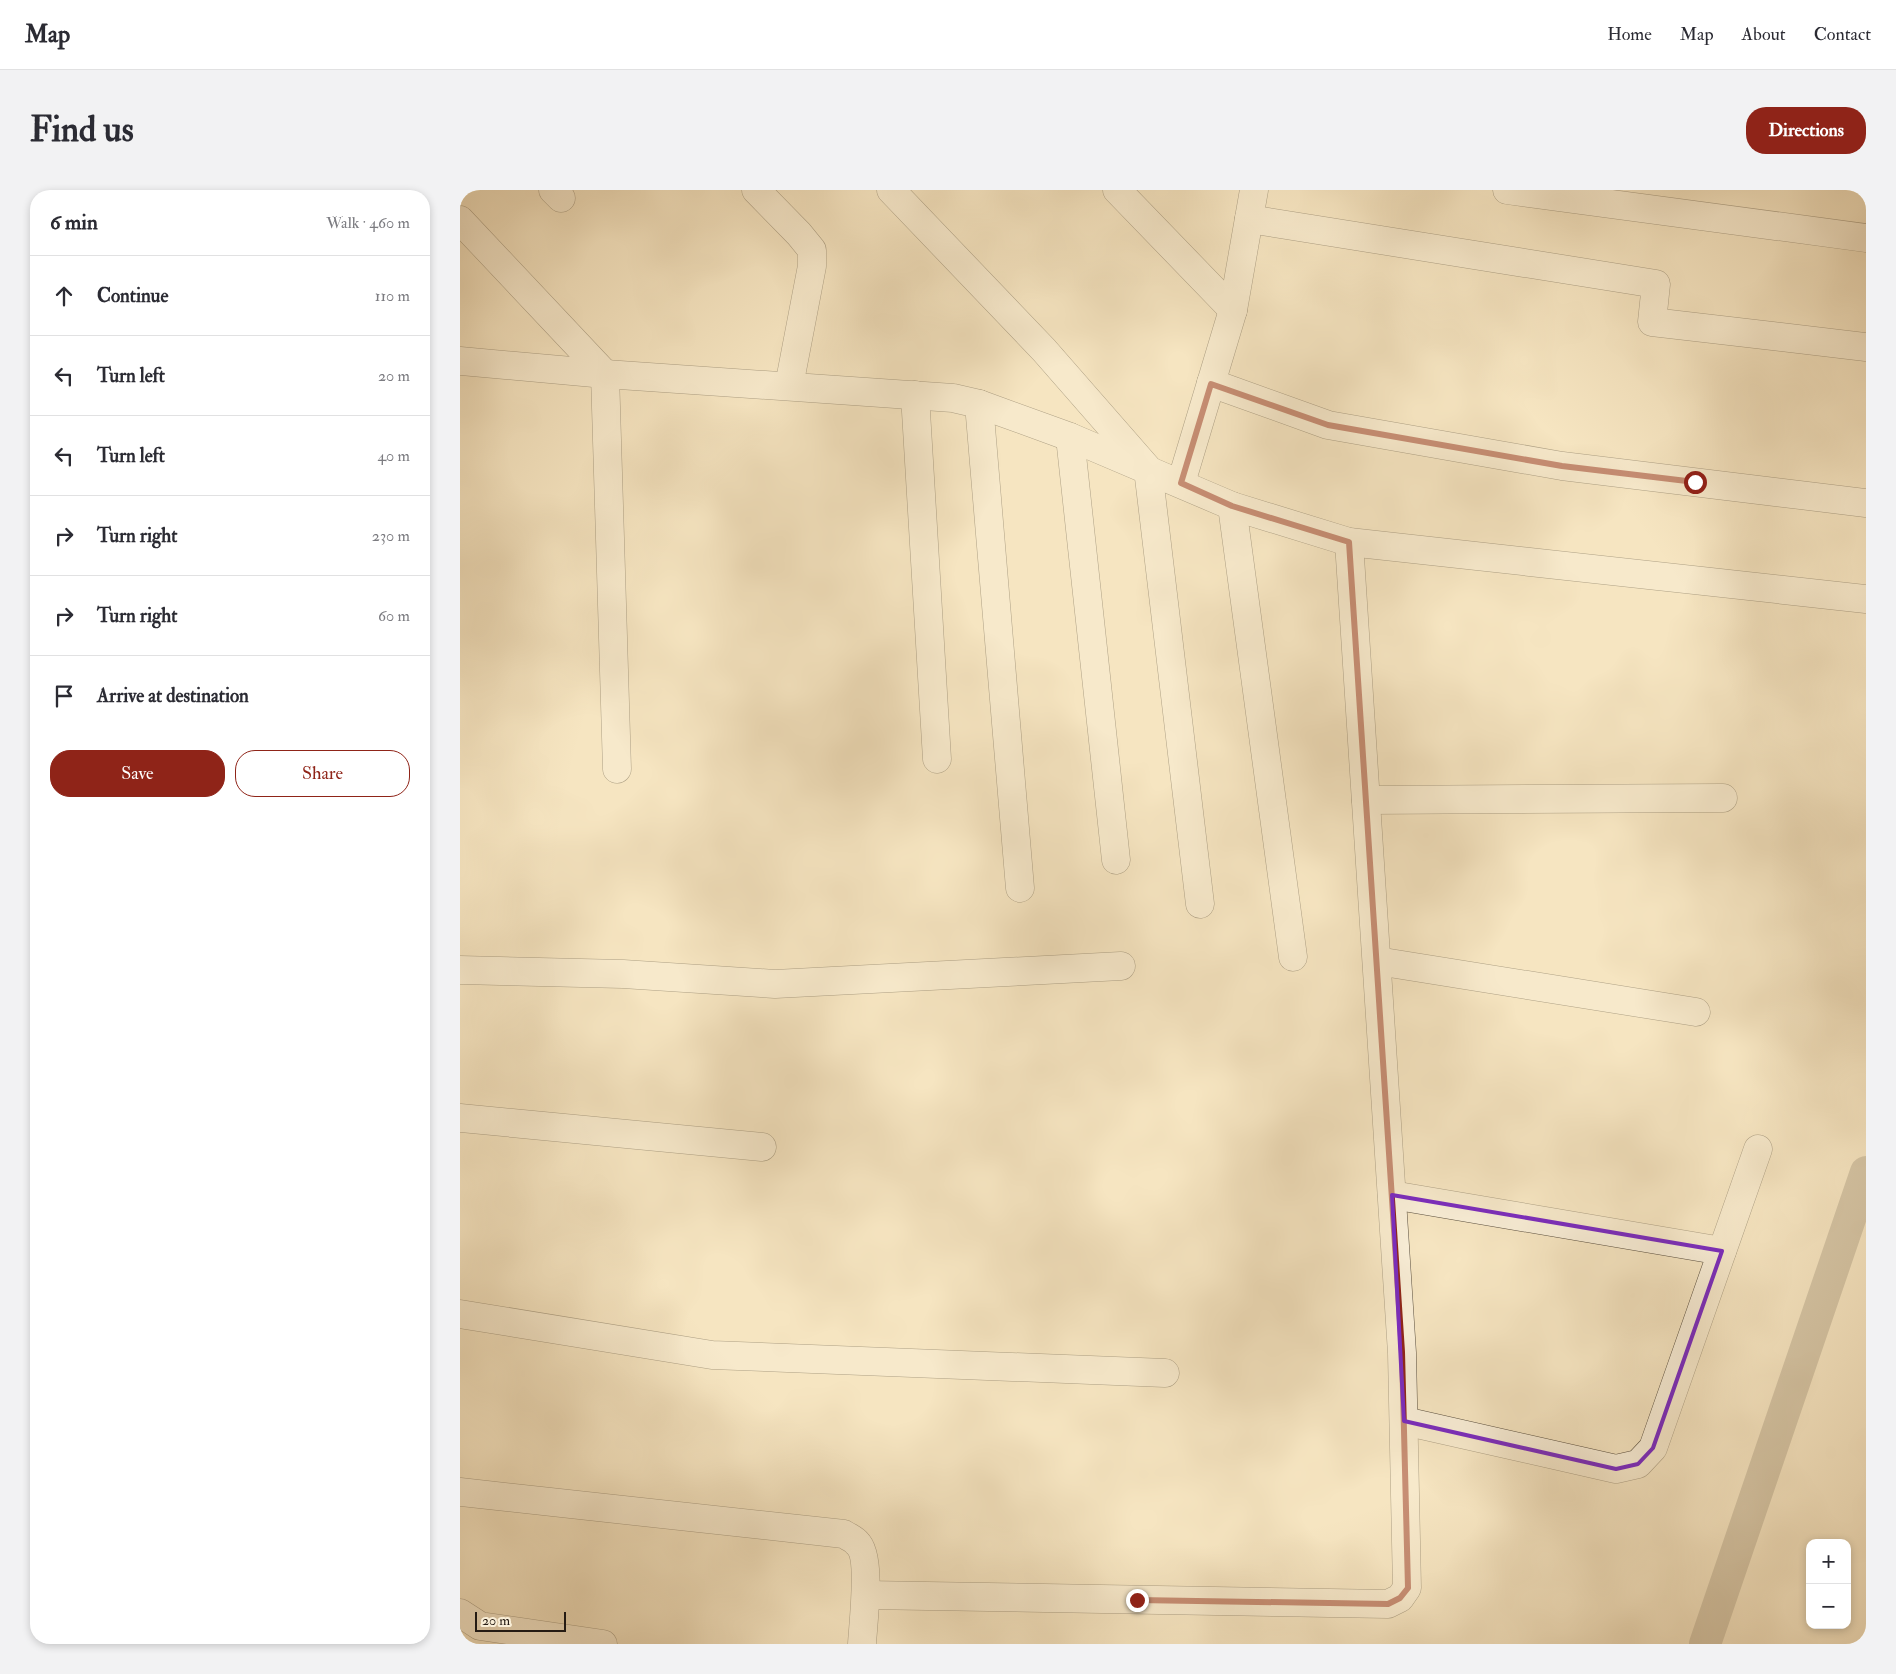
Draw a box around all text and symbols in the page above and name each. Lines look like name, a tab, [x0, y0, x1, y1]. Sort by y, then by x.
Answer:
text: Map	[25, 19, 70, 50]
text: Home	[1607, 23, 1652, 46]
text: Map	[1680, 23, 1714, 46]
text: About	[1742, 23, 1786, 46]
text: Contact	[1814, 23, 1871, 46]
button: Directions	[1746, 107, 1866, 154]
text: Find us	[30, 108, 134, 152]
text: 6 min	[50, 209, 98, 236]
text: Walk · 460 m	[326, 213, 410, 233]
icon: ahead	[50, 282, 78, 310]
text: Continue	[97, 284, 168, 308]
text: 110 m	[375, 286, 410, 306]
icon: left	[50, 362, 78, 390]
text: Turn left	[97, 364, 165, 388]
text: 20 m	[378, 366, 410, 386]
icon: left	[50, 442, 78, 470]
text: Turn left	[97, 444, 165, 468]
text: 40 m	[377, 446, 410, 466]
route start	[1684, 471, 1707, 494]
icon: right	[50, 522, 78, 550]
text: Turn right	[97, 524, 177, 548]
text: 230 m	[372, 526, 410, 546]
icon: right	[50, 602, 78, 630]
text: Turn right	[97, 604, 177, 628]
text: 60 m	[378, 606, 410, 626]
icon: arrive	[50, 682, 78, 710]
text: Arrive at destination	[97, 684, 249, 708]
button: Save	[50, 750, 225, 797]
button: Share	[235, 750, 410, 797]
map controls	[1806, 1539, 1851, 1629]
button: +	[1806, 1539, 1851, 1584]
button: −	[1806, 1584, 1851, 1629]
route end	[1126, 1589, 1149, 1612]
scale bar	[475, 1609, 566, 1632]
text: 20 m	[482, 1612, 510, 1629]

